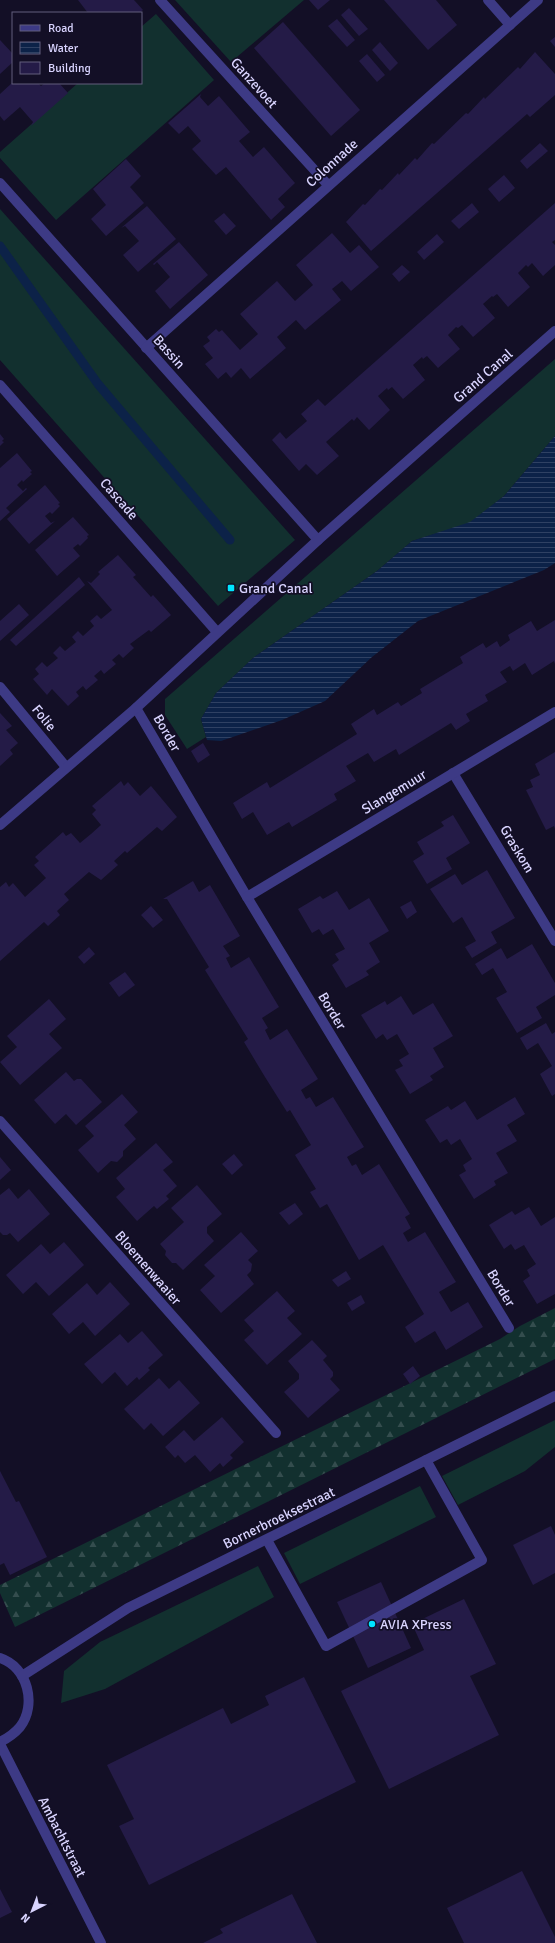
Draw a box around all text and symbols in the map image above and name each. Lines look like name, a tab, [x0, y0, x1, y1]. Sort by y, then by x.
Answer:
legend	[12, 12, 142, 84]
text: Road	[48, 21, 74, 36]
text: Water	[48, 41, 79, 56]
street label: Ganzevoet	[227, 54, 281, 112]
text: Building	[48, 61, 91, 76]
street label: Colonnade	[303, 135, 361, 191]
street label: Bassin	[150, 332, 188, 372]
street label: Grand Canal	[450, 345, 516, 407]
street label: Cascade	[96, 475, 142, 523]
place label: Grand Canal	[239, 580, 313, 597]
marker: Grand Canal	[226, 583, 236, 593]
street label: Folie	[28, 701, 60, 735]
street label: Border	[150, 711, 185, 755]
street label: Slangemuur	[358, 766, 430, 818]
street label: Graskom	[496, 822, 538, 876]
street label: Border	[314, 989, 350, 1033]
street label: Bloemenwaaier	[111, 1228, 185, 1309]
street label: Border	[483, 1266, 519, 1310]
street label: Bornerbroeksestraat	[220, 1483, 338, 1552]
place label: AVIA XPress	[380, 1616, 452, 1633]
marker: AVIA XPress	[367, 1619, 377, 1629]
street label: Ambachtstraat	[34, 1794, 90, 1880]
north arrow	[12, 1891, 52, 1931]
text: N	[18, 1911, 33, 1925]

